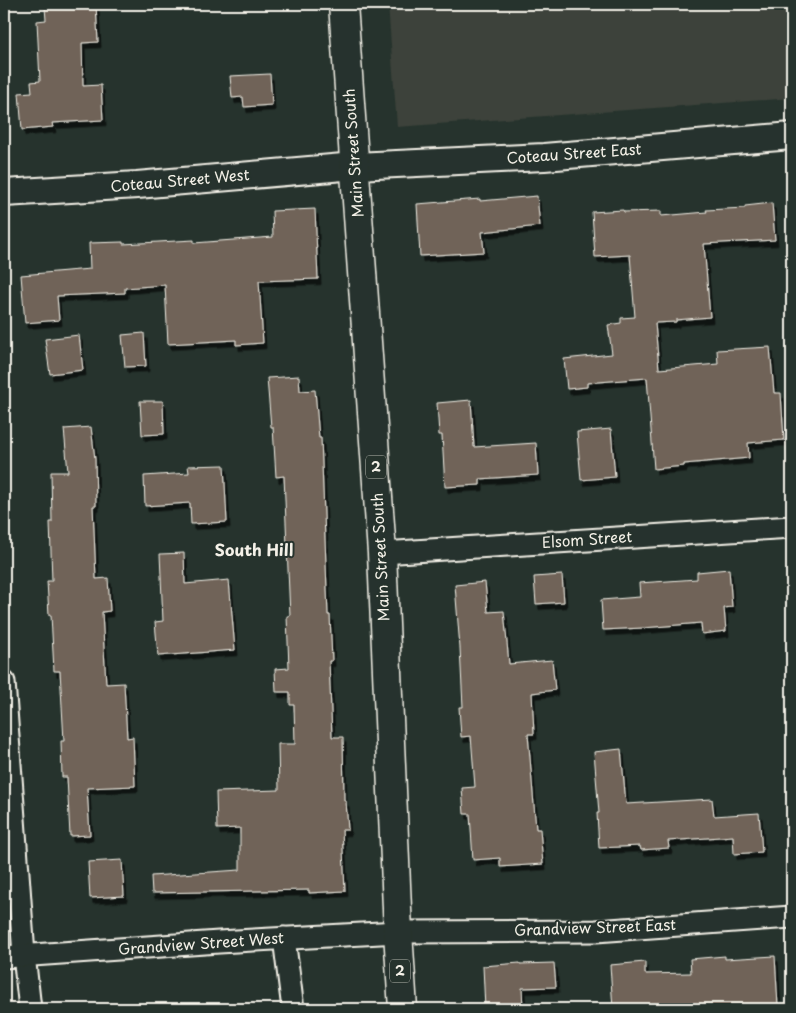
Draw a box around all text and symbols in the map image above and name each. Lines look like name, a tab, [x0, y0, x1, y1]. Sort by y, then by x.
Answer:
street label: Main Street South	[337, 88, 368, 218]
street label: Coteau Street East	[506, 136, 642, 169]
street label: Coteau Street West	[109, 162, 250, 197]
road number: 2	[366, 456, 386, 478]
street label: Main Street South	[365, 492, 394, 622]
street label: Elsom Street	[541, 524, 633, 553]
district label: South Hill	[215, 537, 293, 561]
street label: Grandview Street East	[514, 912, 677, 941]
street label: Grandview Street West	[117, 925, 285, 960]
road number: 2	[390, 959, 410, 982]

